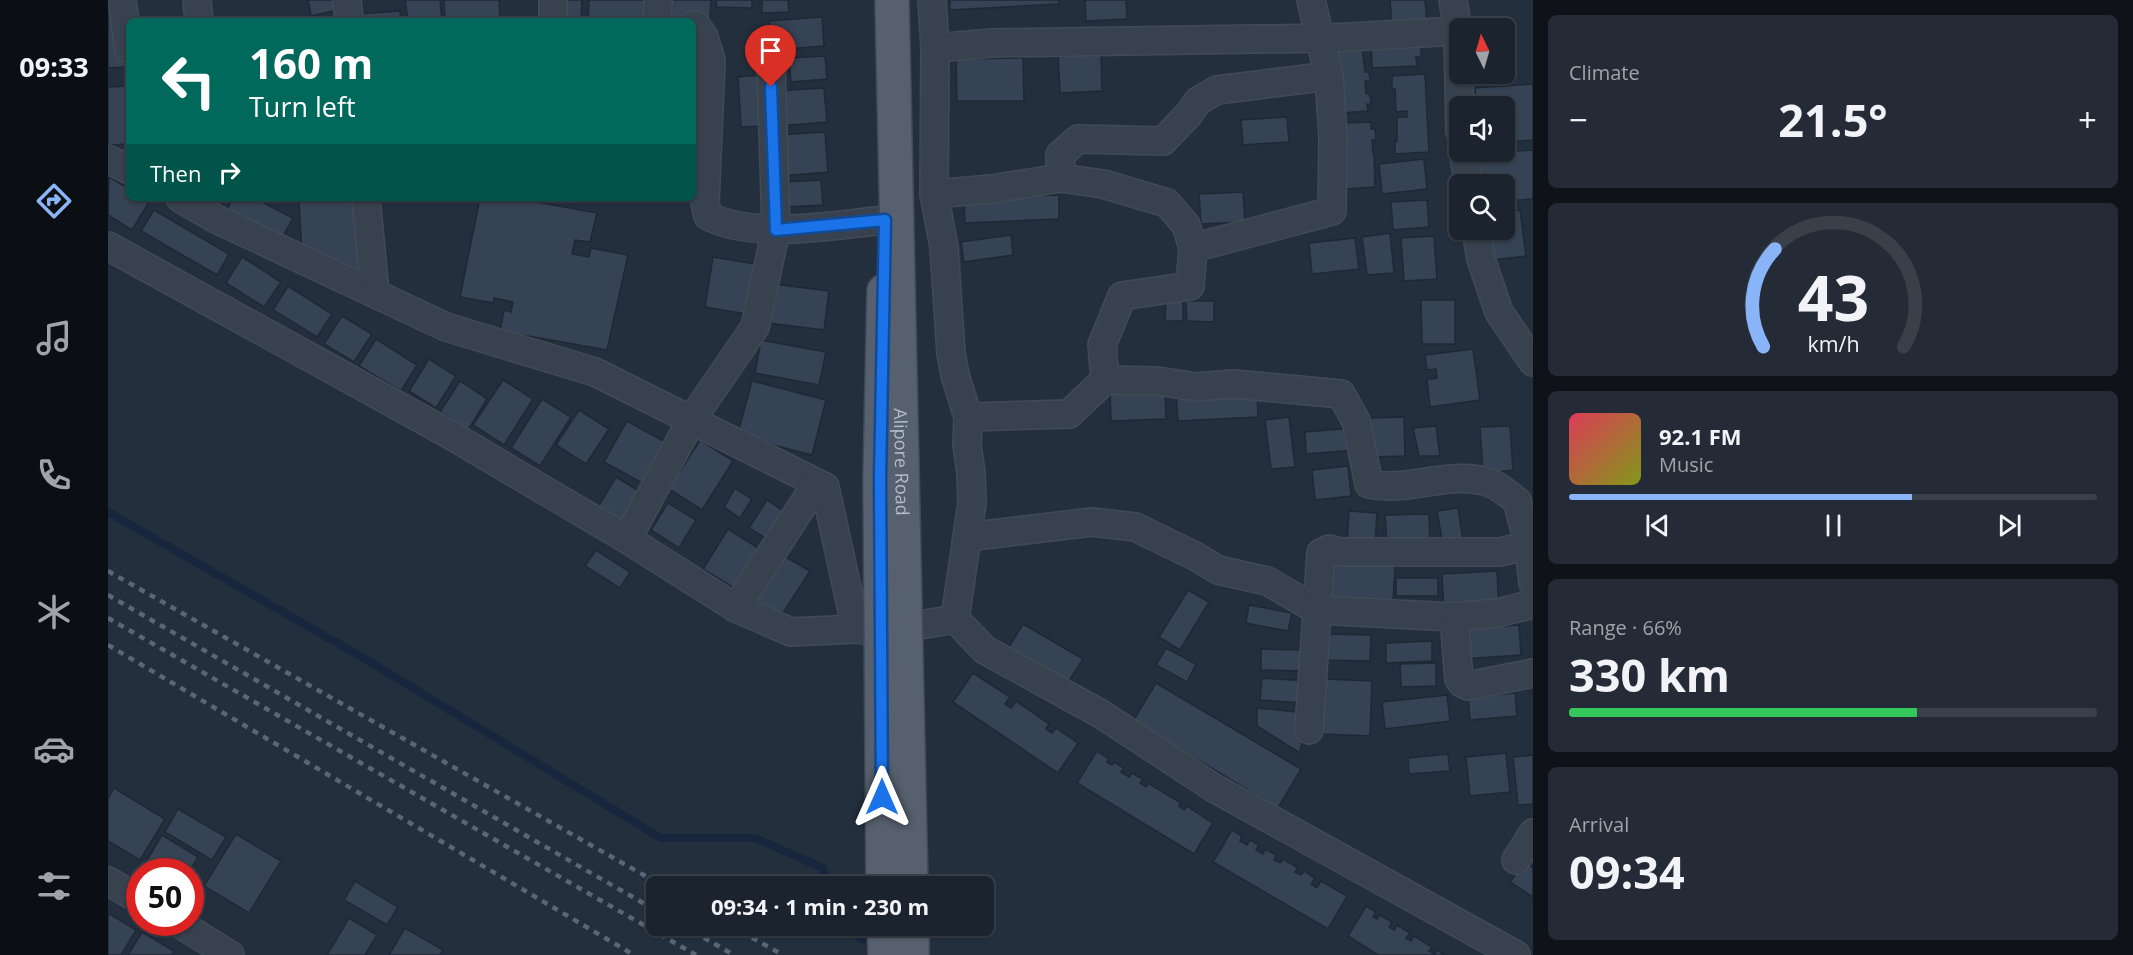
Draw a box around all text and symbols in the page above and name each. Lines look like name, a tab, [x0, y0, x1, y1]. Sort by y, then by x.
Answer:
north arrow	[1449, 18, 1515, 84]
map controls	[1449, 18, 1515, 240]
pin	[745, 25, 796, 87]
text: 160 m	[249, 34, 373, 91]
icon: arrive	[754, 34, 787, 67]
icon: left	[150, 42, 228, 120]
text: 09:33	[19, 48, 89, 85]
text: Climate	[1569, 59, 1640, 86]
text: Turn left	[249, 88, 356, 125]
text: 21.5°	[1778, 89, 1888, 150]
button: sound	[1449, 96, 1515, 162]
text: −	[1569, 97, 1588, 142]
text: +	[2078, 97, 2097, 142]
icon: right	[213, 156, 246, 189]
text: Then	[150, 158, 201, 188]
button: search	[1449, 174, 1515, 240]
icon: directions	[33, 180, 75, 222]
text: 43	[1797, 254, 1869, 339]
icon: music	[33, 317, 75, 359]
text: km/h	[1807, 329, 1859, 358]
street label: Alipore Road	[889, 408, 915, 516]
text: 92.1 FM	[1659, 421, 1742, 451]
text: Music	[1659, 451, 1713, 478]
icon: phone	[33, 454, 75, 496]
icon: previous	[1641, 509, 1674, 542]
icon: pause	[1817, 509, 1850, 542]
icon: next	[1993, 509, 2026, 542]
icon: climate	[33, 591, 75, 633]
text: Range · 66%	[1569, 614, 1682, 641]
text: 330 km	[1569, 644, 1730, 705]
icon: car	[33, 728, 75, 770]
position arrow	[850, 765, 914, 829]
text: Arrival	[1569, 811, 1629, 838]
text: 09:34	[1569, 841, 1685, 902]
speed limit sign: 50	[126, 858, 204, 936]
icon: filters	[33, 865, 75, 907]
text: 09:34 · 1 min · 230 m	[711, 891, 929, 921]

